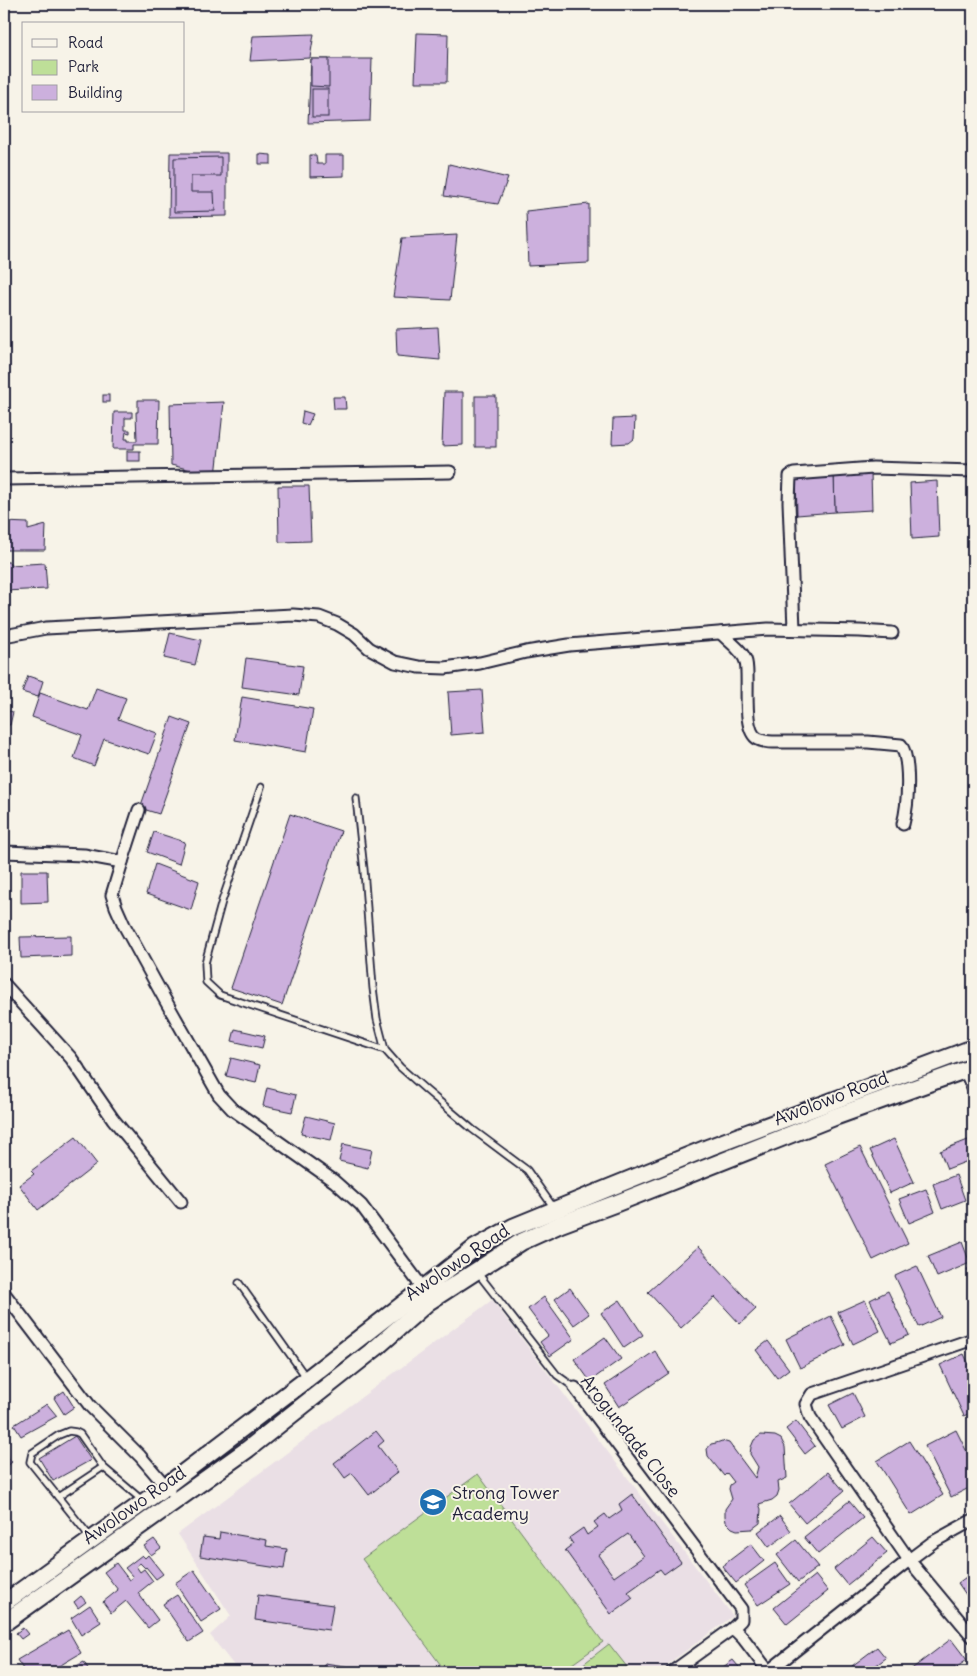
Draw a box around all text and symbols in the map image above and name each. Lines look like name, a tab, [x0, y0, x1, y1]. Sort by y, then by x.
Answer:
legend	[22, 22, 185, 112]
text: Road	[68, 33, 103, 52]
text: Park	[68, 57, 99, 76]
text: Building	[68, 83, 123, 102]
street label: Awolowo Road	[771, 1065, 892, 1130]
street label: Awolowo Road	[401, 1218, 514, 1305]
street label: Arogundade Close	[576, 1370, 686, 1502]
street label: Awolowo Road	[78, 1461, 190, 1549]
place label: Strong Tower Academy	[452, 1481, 560, 1525]
school or university icon: Strong Tower Academy	[418, 1487, 448, 1517]

